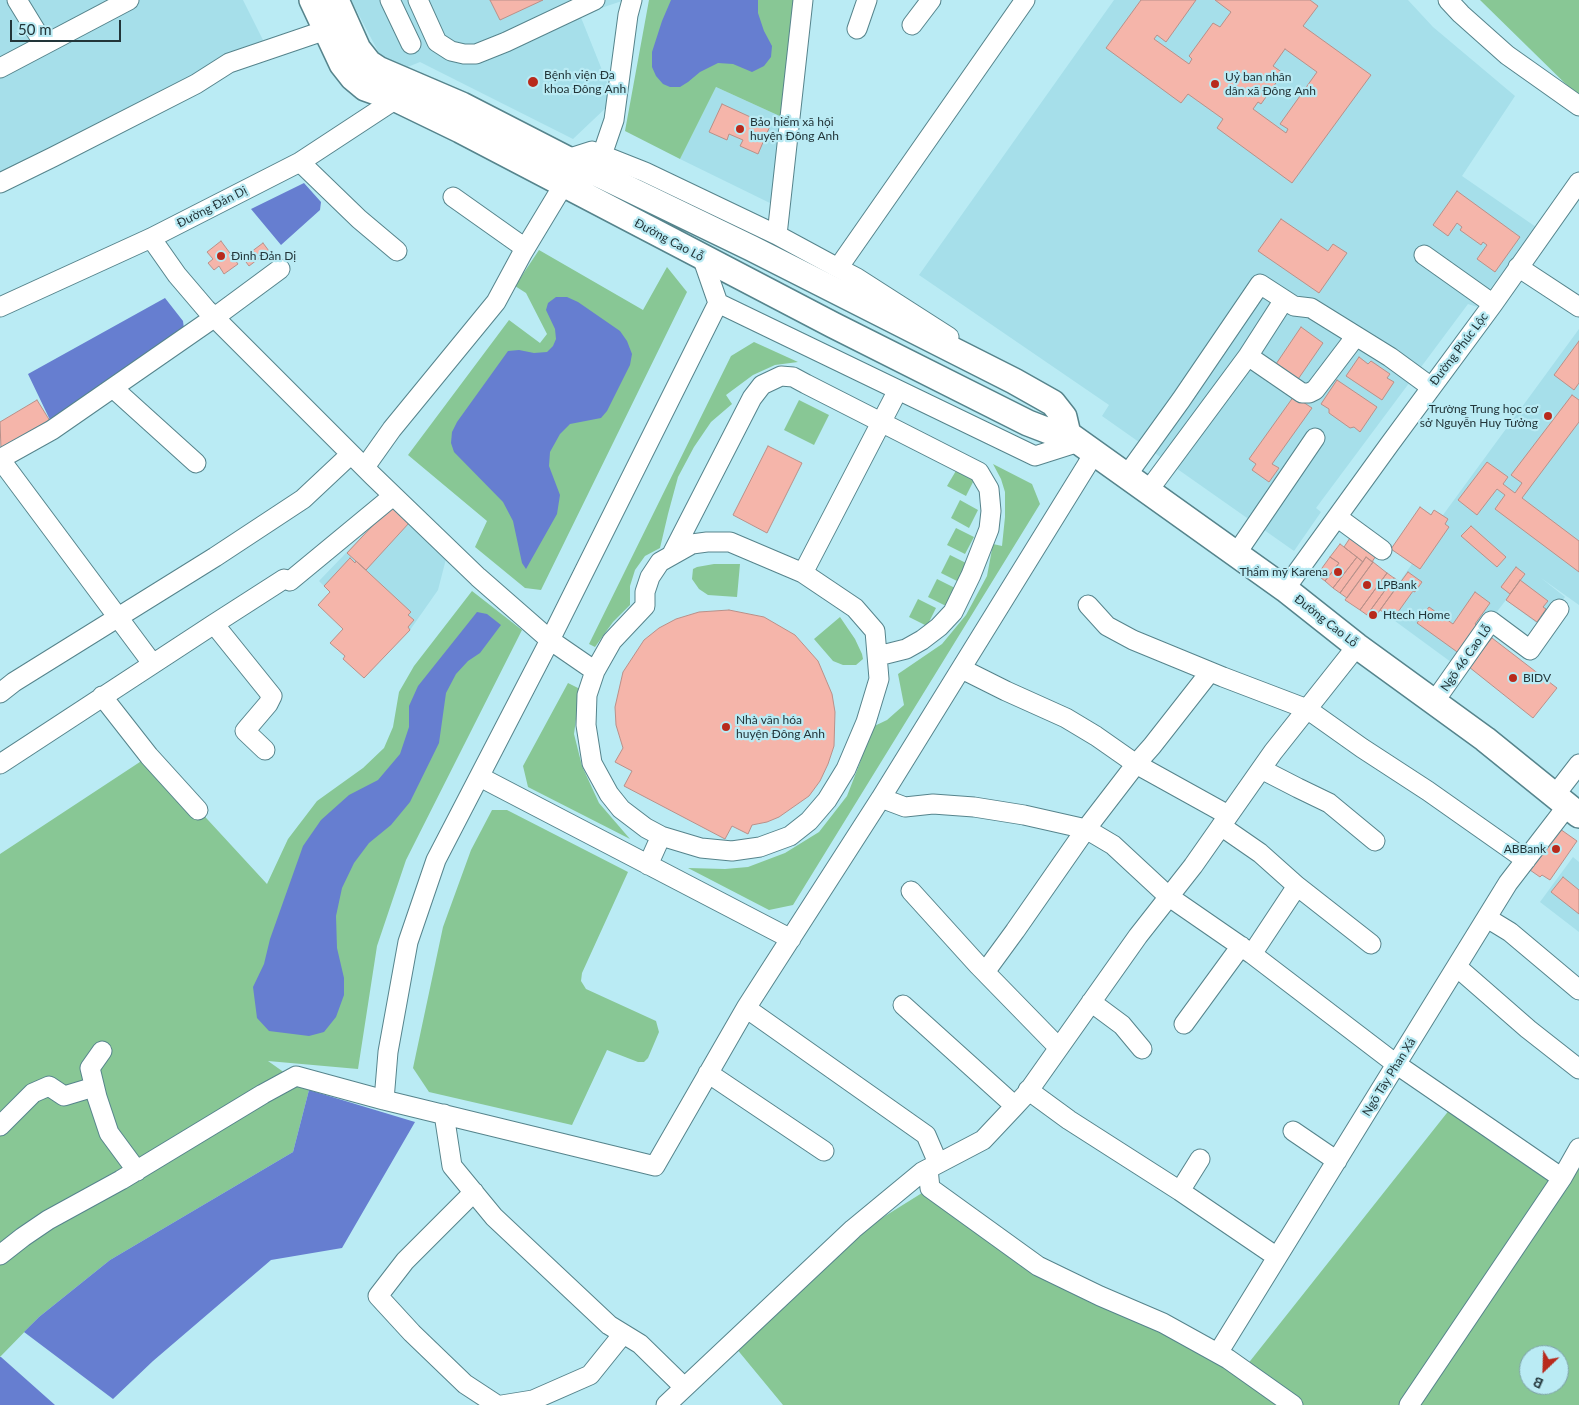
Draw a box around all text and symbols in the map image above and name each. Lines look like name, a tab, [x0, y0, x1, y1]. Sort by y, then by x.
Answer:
scale bar	[12, 10, 124, 42]
text: 50 m	[18, 20, 52, 38]
place label: Bệnh viện Đa khoa Đông Anh	[544, 68, 626, 96]
place label: Uỷ ban nhân dân xã Đông Anh	[1225, 70, 1316, 98]
marker: Bệnh viện Đa khoa Đông Anh	[526, 75, 540, 89]
marker: Uỷ ban nhân dân xã Đông Anh	[1209, 78, 1221, 90]
place label: Bảo hiểm xã hội huyện Đông Anh	[750, 115, 839, 143]
marker: Bảo hiểm xã hội huyện Đông Anh	[734, 123, 746, 135]
street label: Đường Đản Dị	[175, 183, 249, 231]
street label: Đường Cao Lỗ	[632, 216, 706, 264]
place label: Đình Đản Dị	[231, 249, 296, 263]
marker: Đình Đản Dị	[215, 250, 227, 262]
street label: Đường Phúc Lộc	[1427, 310, 1491, 388]
place label: Trường Trung học cơ sở Nguyễn Huy Tưởng	[1420, 402, 1538, 430]
marker: Trường Trung học cơ sở Nguyễn Huy Tưởng	[1542, 410, 1554, 422]
place label: Thẩm mỹ Karena	[1239, 565, 1328, 579]
marker: Thẩm mỹ Karena	[1332, 566, 1344, 578]
place label: LPBank	[1377, 578, 1417, 592]
marker: LPBank	[1361, 579, 1373, 591]
street label: Đường Cao Lỗ	[1291, 592, 1361, 650]
place label: Htech Home	[1383, 608, 1450, 622]
marker: Htech Home	[1367, 609, 1379, 621]
street label: Ngõ 46 Cao Lỗ	[1438, 622, 1494, 694]
place label: BIDV	[1523, 671, 1551, 685]
marker: BIDV	[1507, 672, 1519, 684]
place label: Nhà văn hóa huyện Đông Anh	[736, 713, 825, 741]
marker: Nhà văn hóa huyện Đông Anh	[720, 721, 732, 733]
place label: ABBank	[1504, 842, 1546, 856]
marker: ABBank	[1550, 843, 1562, 855]
street label: Ngõ Tây Phan Xá	[1359, 1035, 1419, 1119]
north arrow	[1519, 1345, 1569, 1395]
text: B	[1530, 1374, 1546, 1393]

